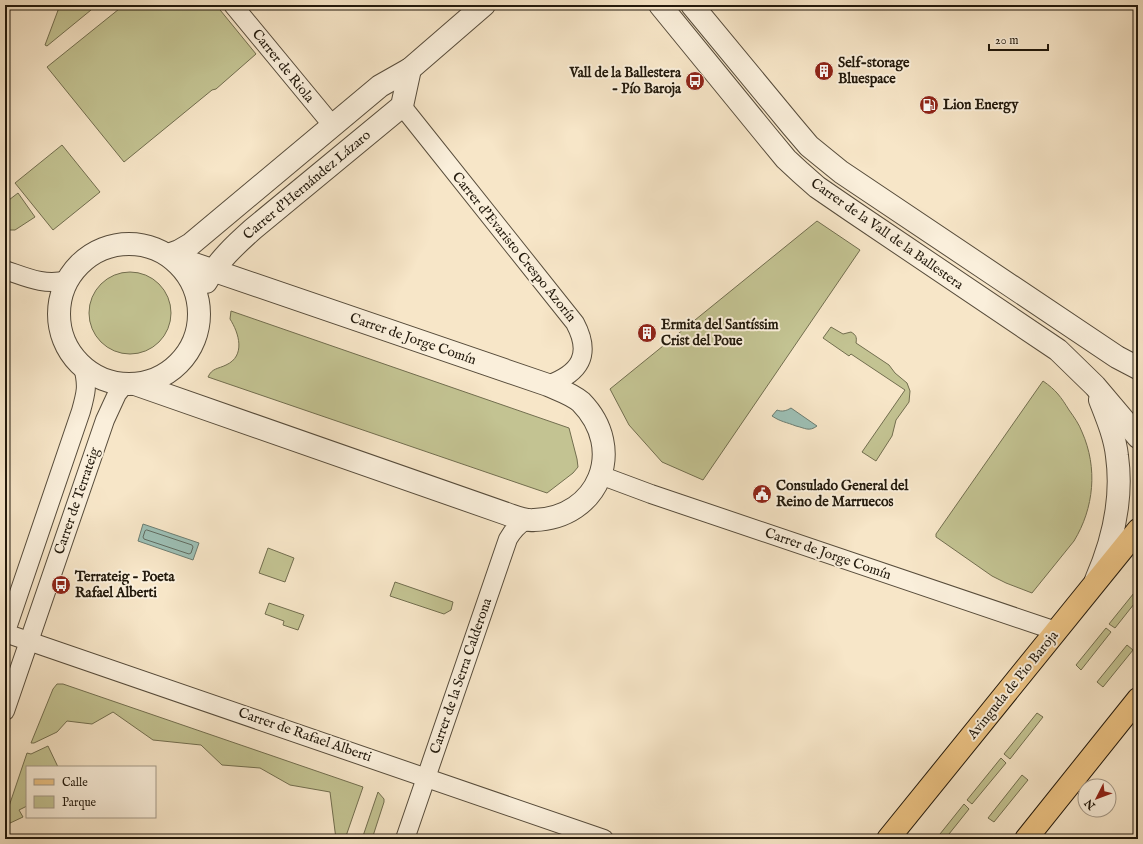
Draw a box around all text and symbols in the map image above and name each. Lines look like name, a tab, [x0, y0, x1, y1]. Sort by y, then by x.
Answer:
street label: Carrer de Riola	[248, 26, 319, 107]
scale bar	[989, 26, 1048, 52]
text: 20 m	[995, 33, 1018, 48]
place label: Self-storage Bluespace	[838, 54, 910, 88]
building icon: Self-storage Bluespace	[813, 60, 835, 82]
place label: Vall de la Ballestera - Pío Baroja	[568, 64, 682, 98]
bus stop icon: Vall de la Ballestera - Pío Baroja	[684, 70, 706, 92]
fuel station icon: Lion Energy	[918, 94, 940, 116]
place label: Lion Energy	[943, 96, 1019, 114]
street label: Carrer d'Hernández Lázaro	[239, 126, 375, 244]
street label: Carrer d'Evaristo Crespo Azorín	[448, 168, 580, 326]
street label: Carrer de la Vall de la Ballestera	[807, 174, 968, 294]
street label: Carrer de Jorge Comín	[347, 309, 479, 369]
place label: Ermita del Santíssim Crist del Poue	[661, 316, 779, 350]
building icon: Ermita del Santíssim Crist del Poue	[636, 322, 658, 344]
street label: Carrer de Terrateig	[50, 445, 104, 557]
place label: Consulado General del Reino de Marruecos	[776, 477, 910, 511]
public building icon: Consulado General del Reino de Marruecos	[751, 483, 773, 505]
street label: Carrer de Jorge Comín	[762, 524, 894, 584]
place label: Terrateig - Poeta Rafael Alberti	[74, 568, 176, 602]
bus stop icon: Terrateig - Poeta Rafael Alberti	[50, 574, 72, 596]
street label: Carrer de la Serra Calderona	[426, 595, 496, 756]
street label: Avinguda de Pio Baroja	[963, 626, 1063, 744]
street label: Carrer de Rafael Alberti	[236, 704, 374, 766]
legend	[26, 766, 156, 818]
text: Calle	[62, 775, 88, 790]
north arrow	[1077, 778, 1117, 818]
text: Parque	[62, 795, 97, 811]
text: N	[1082, 795, 1099, 813]

